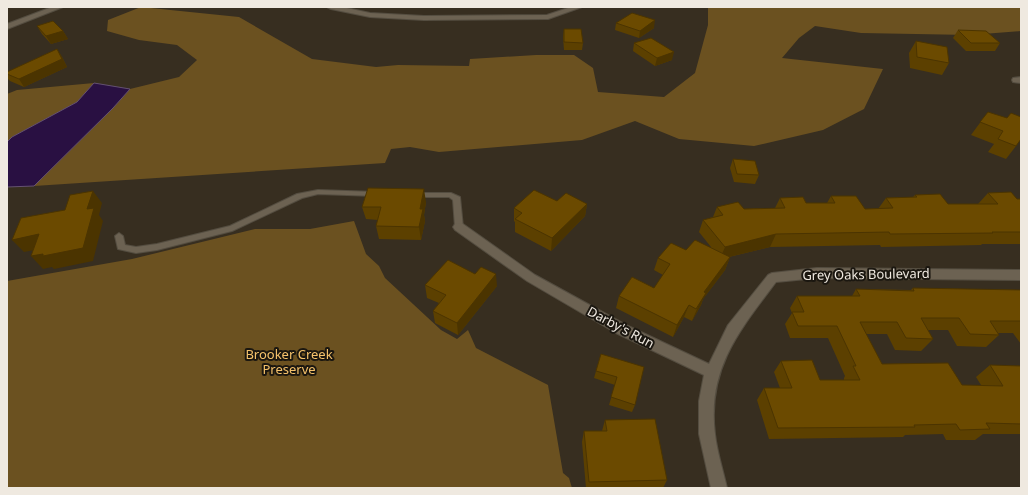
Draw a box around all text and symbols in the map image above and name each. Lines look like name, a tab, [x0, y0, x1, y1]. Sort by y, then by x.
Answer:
street label: Grey Oaks Boulevard	[802, 264, 930, 284]
street label: Darby's Run	[584, 302, 658, 352]
park label: Brooker Creek Preserve	[245, 345, 333, 378]

